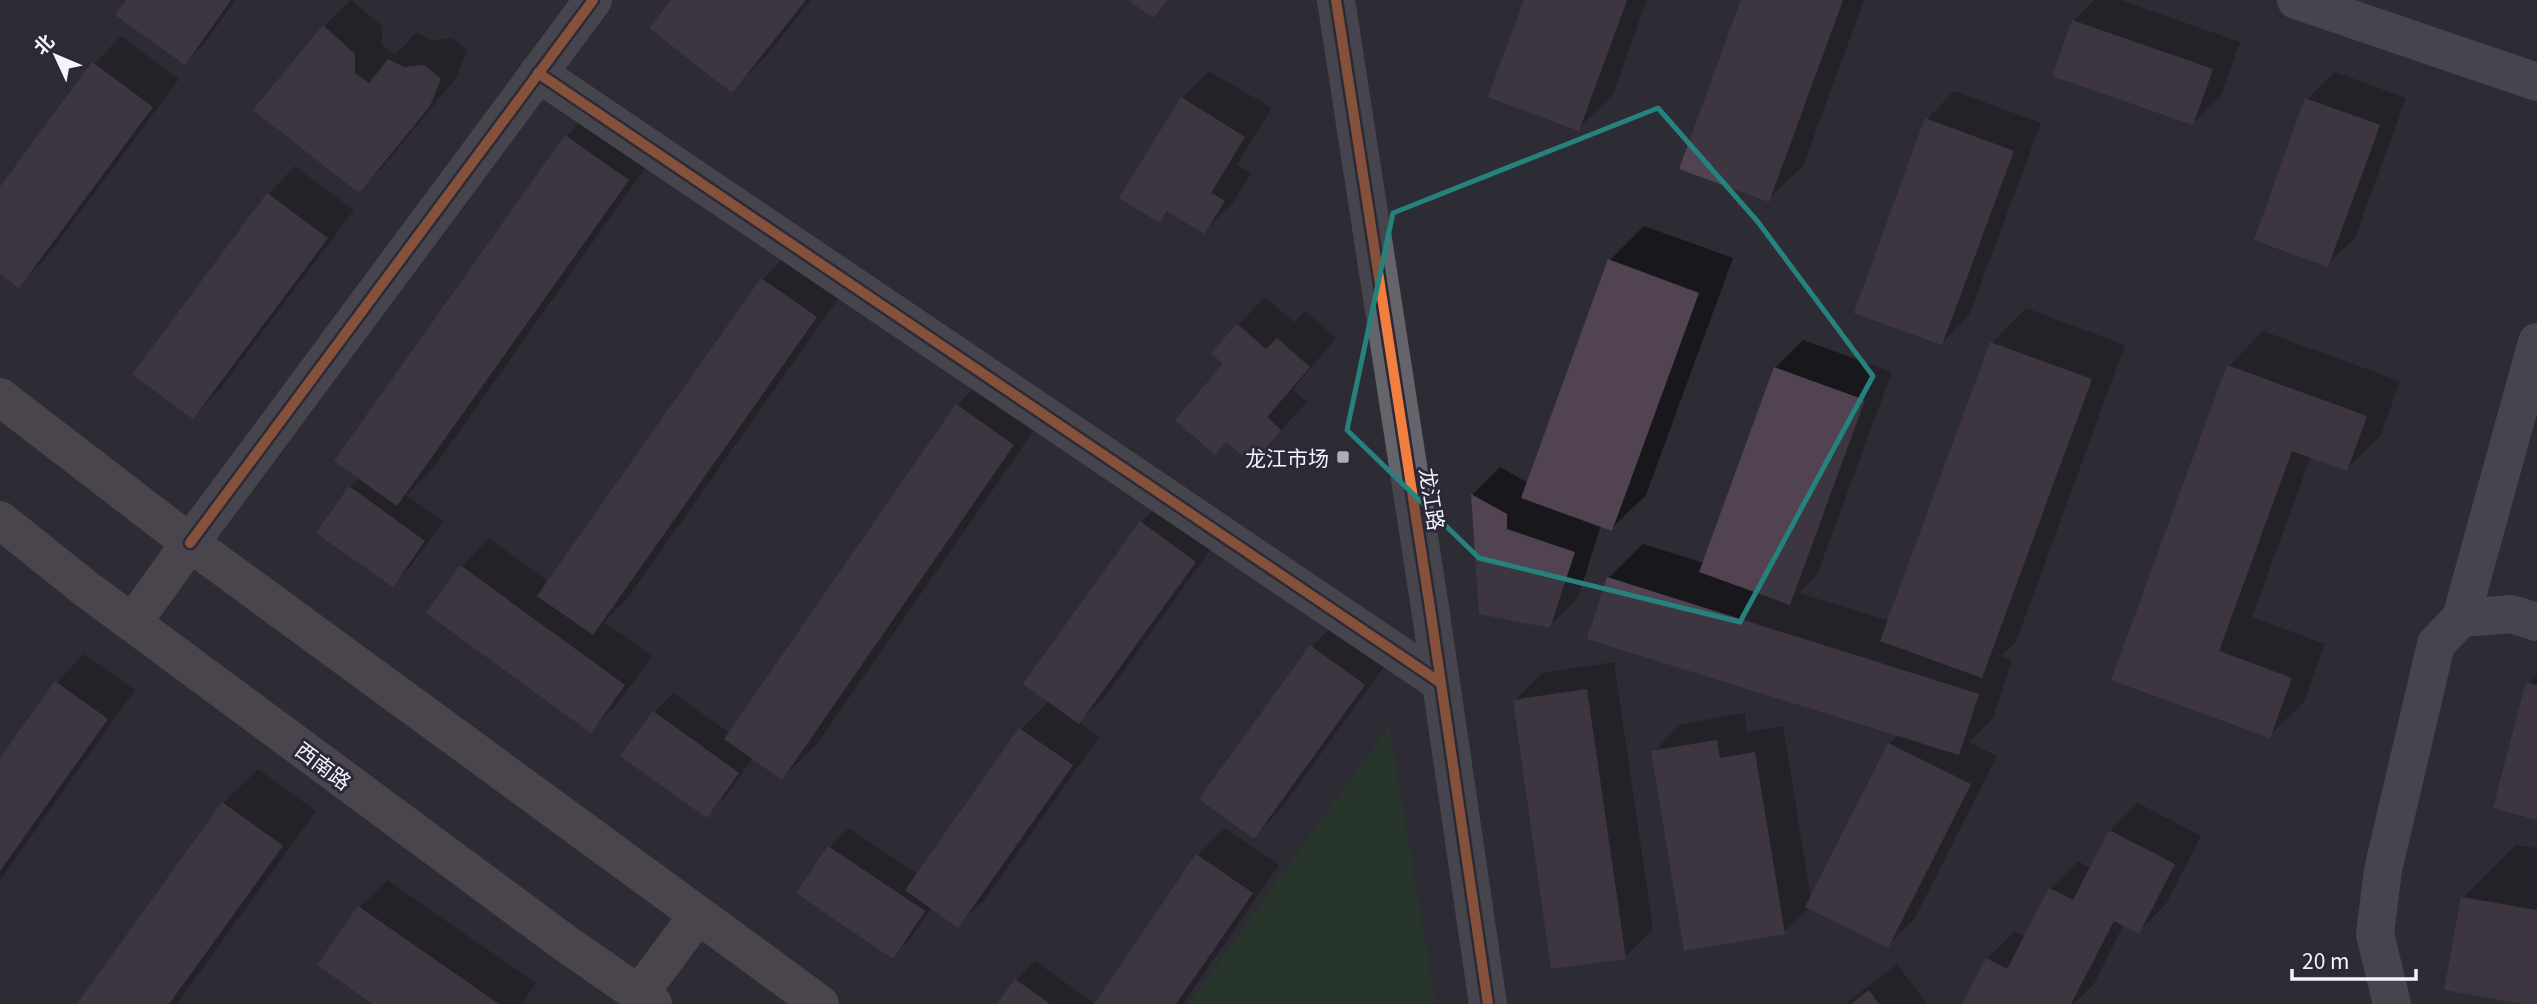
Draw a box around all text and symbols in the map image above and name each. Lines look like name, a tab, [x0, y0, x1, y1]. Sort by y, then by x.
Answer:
north arrow	[21, 21, 91, 91]
text: 北	[26, 27, 59, 59]
place label: 龙江市场	[1245, 442, 1329, 472]
marker: 龙江市场	[1335, 449, 1351, 465]
street label: 龙江路	[1413, 466, 1453, 532]
street label: 西南路	[290, 734, 358, 796]
scale bar	[2292, 937, 2416, 981]
text: 20 m	[2302, 945, 2349, 975]

